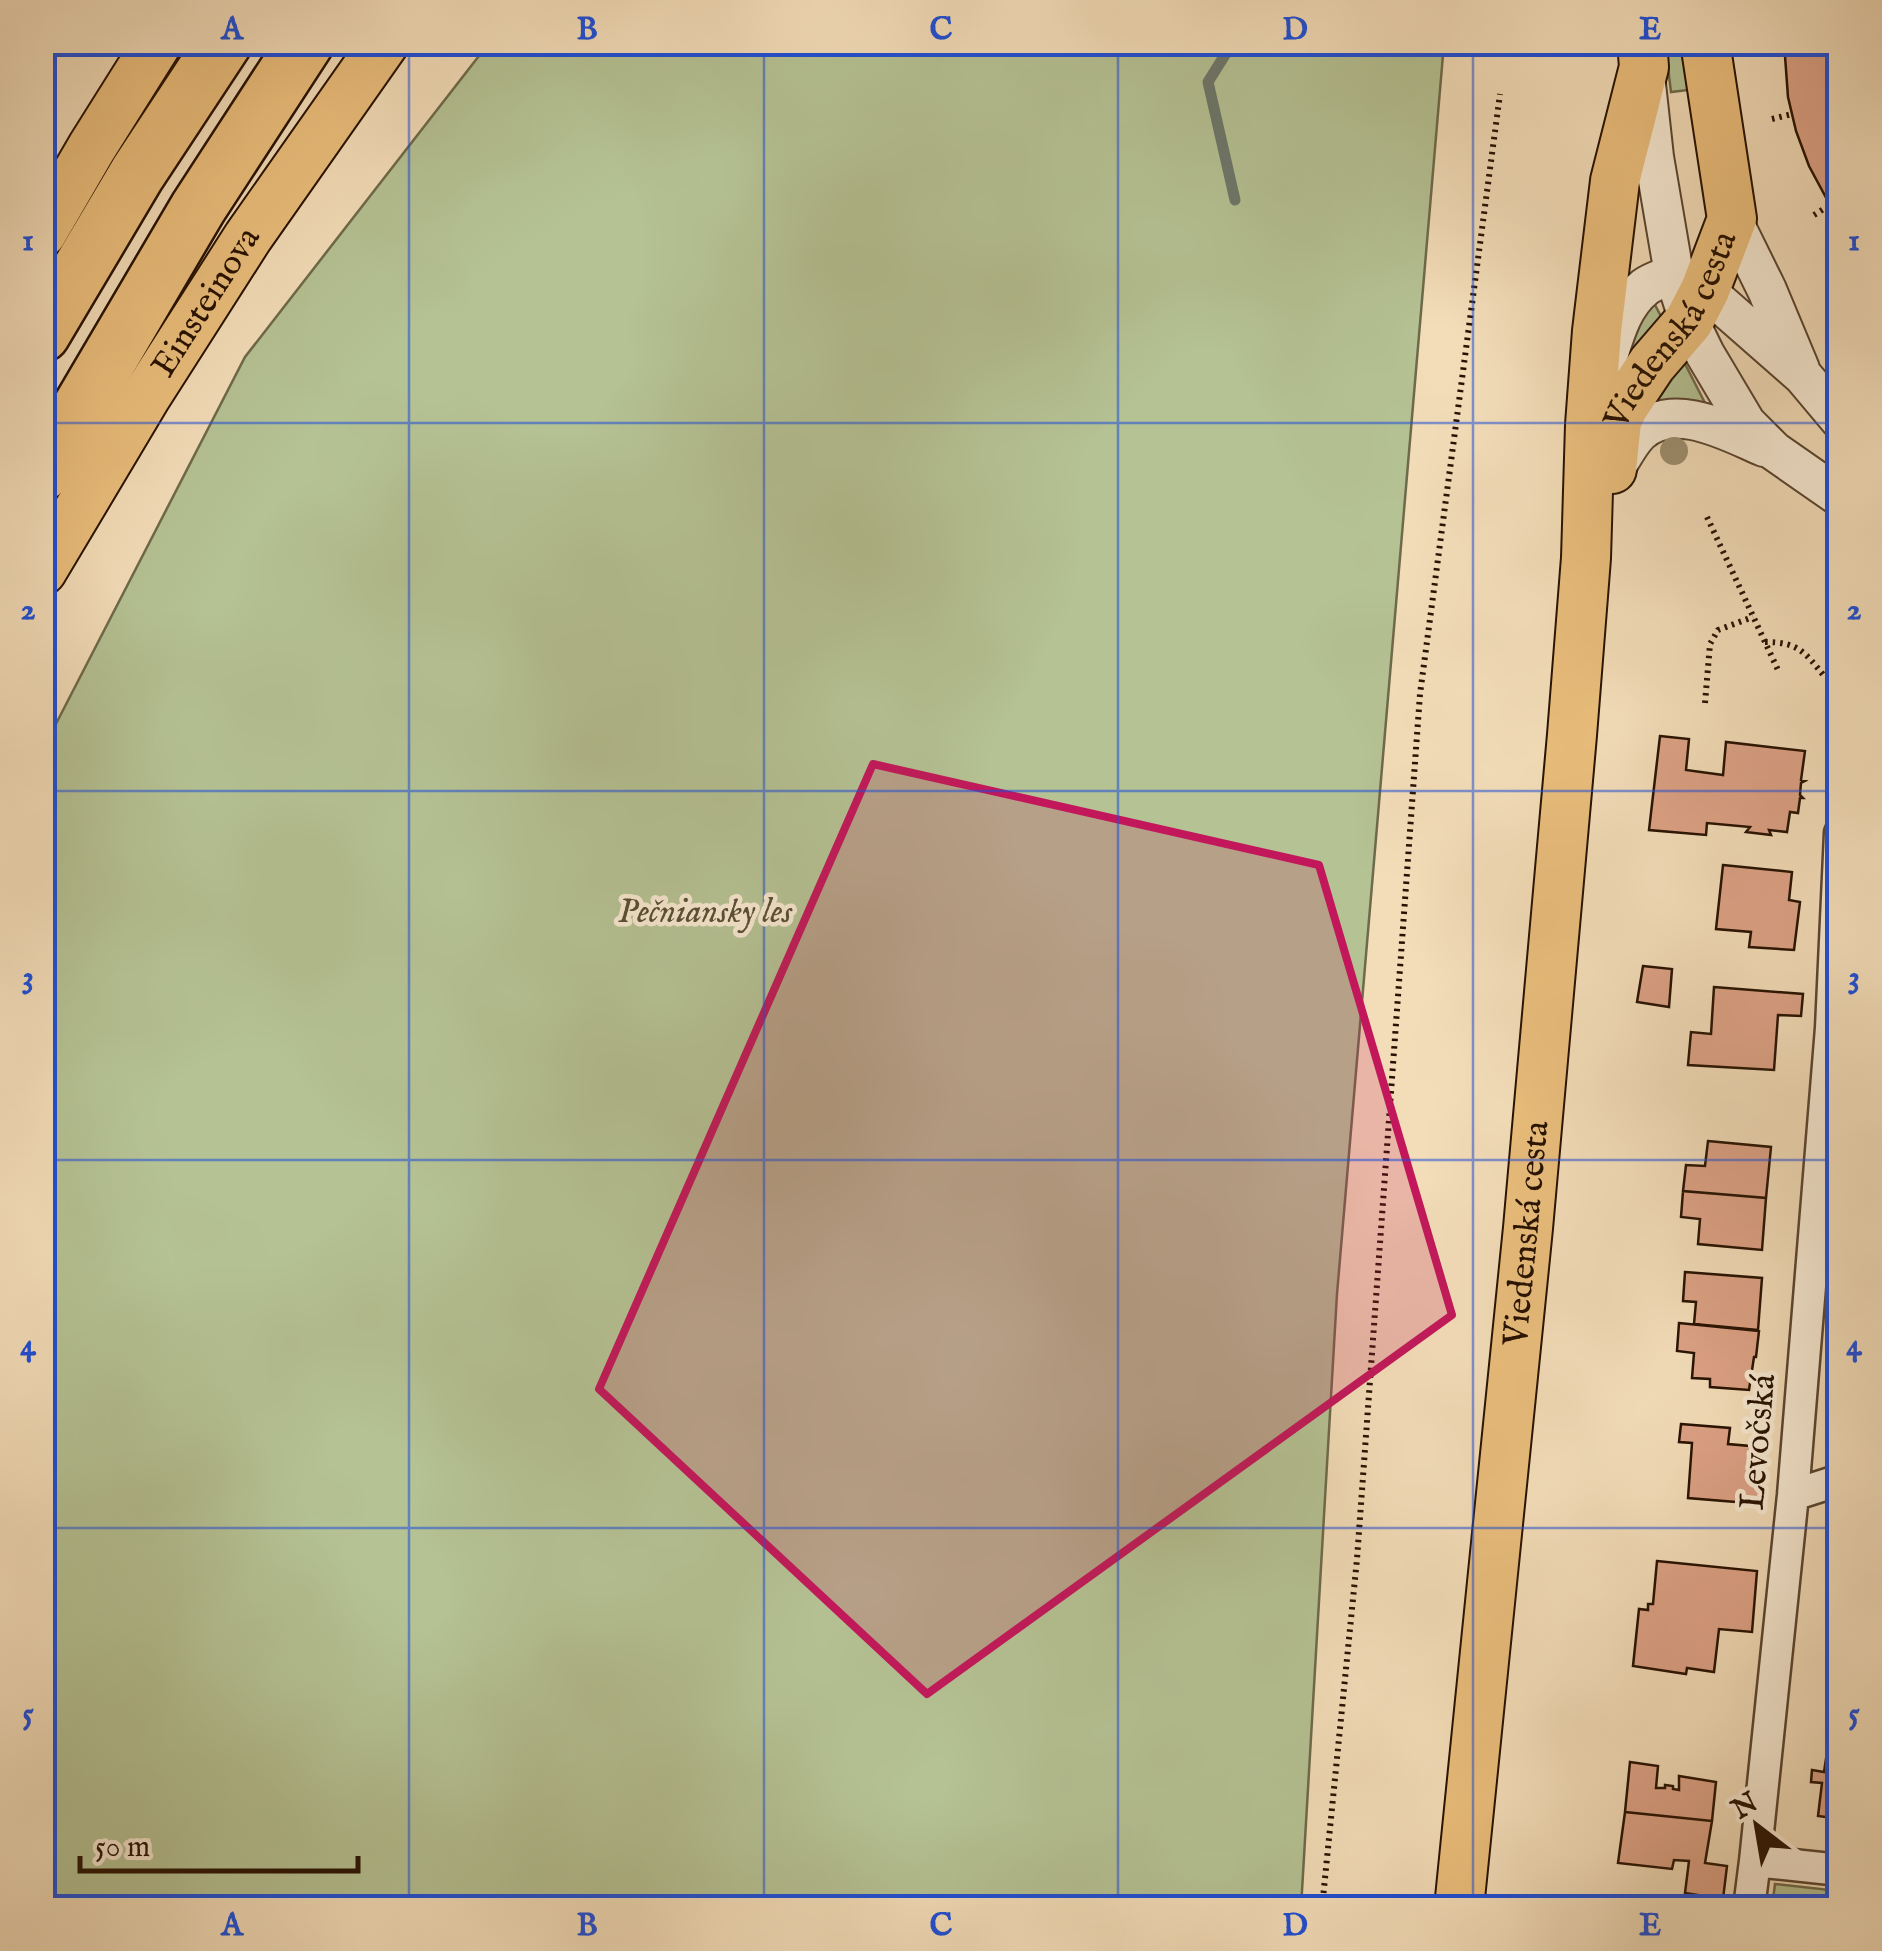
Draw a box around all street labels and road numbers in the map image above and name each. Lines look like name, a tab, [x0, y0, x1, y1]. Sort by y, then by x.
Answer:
street label: Einsteinova	[142, 218, 271, 386]
street label: Viedenská cesta	[1594, 224, 1748, 437]
street label: Viedenská cesta	[1494, 1118, 1560, 1349]
street label: Levočská	[1731, 1371, 1787, 1512]

